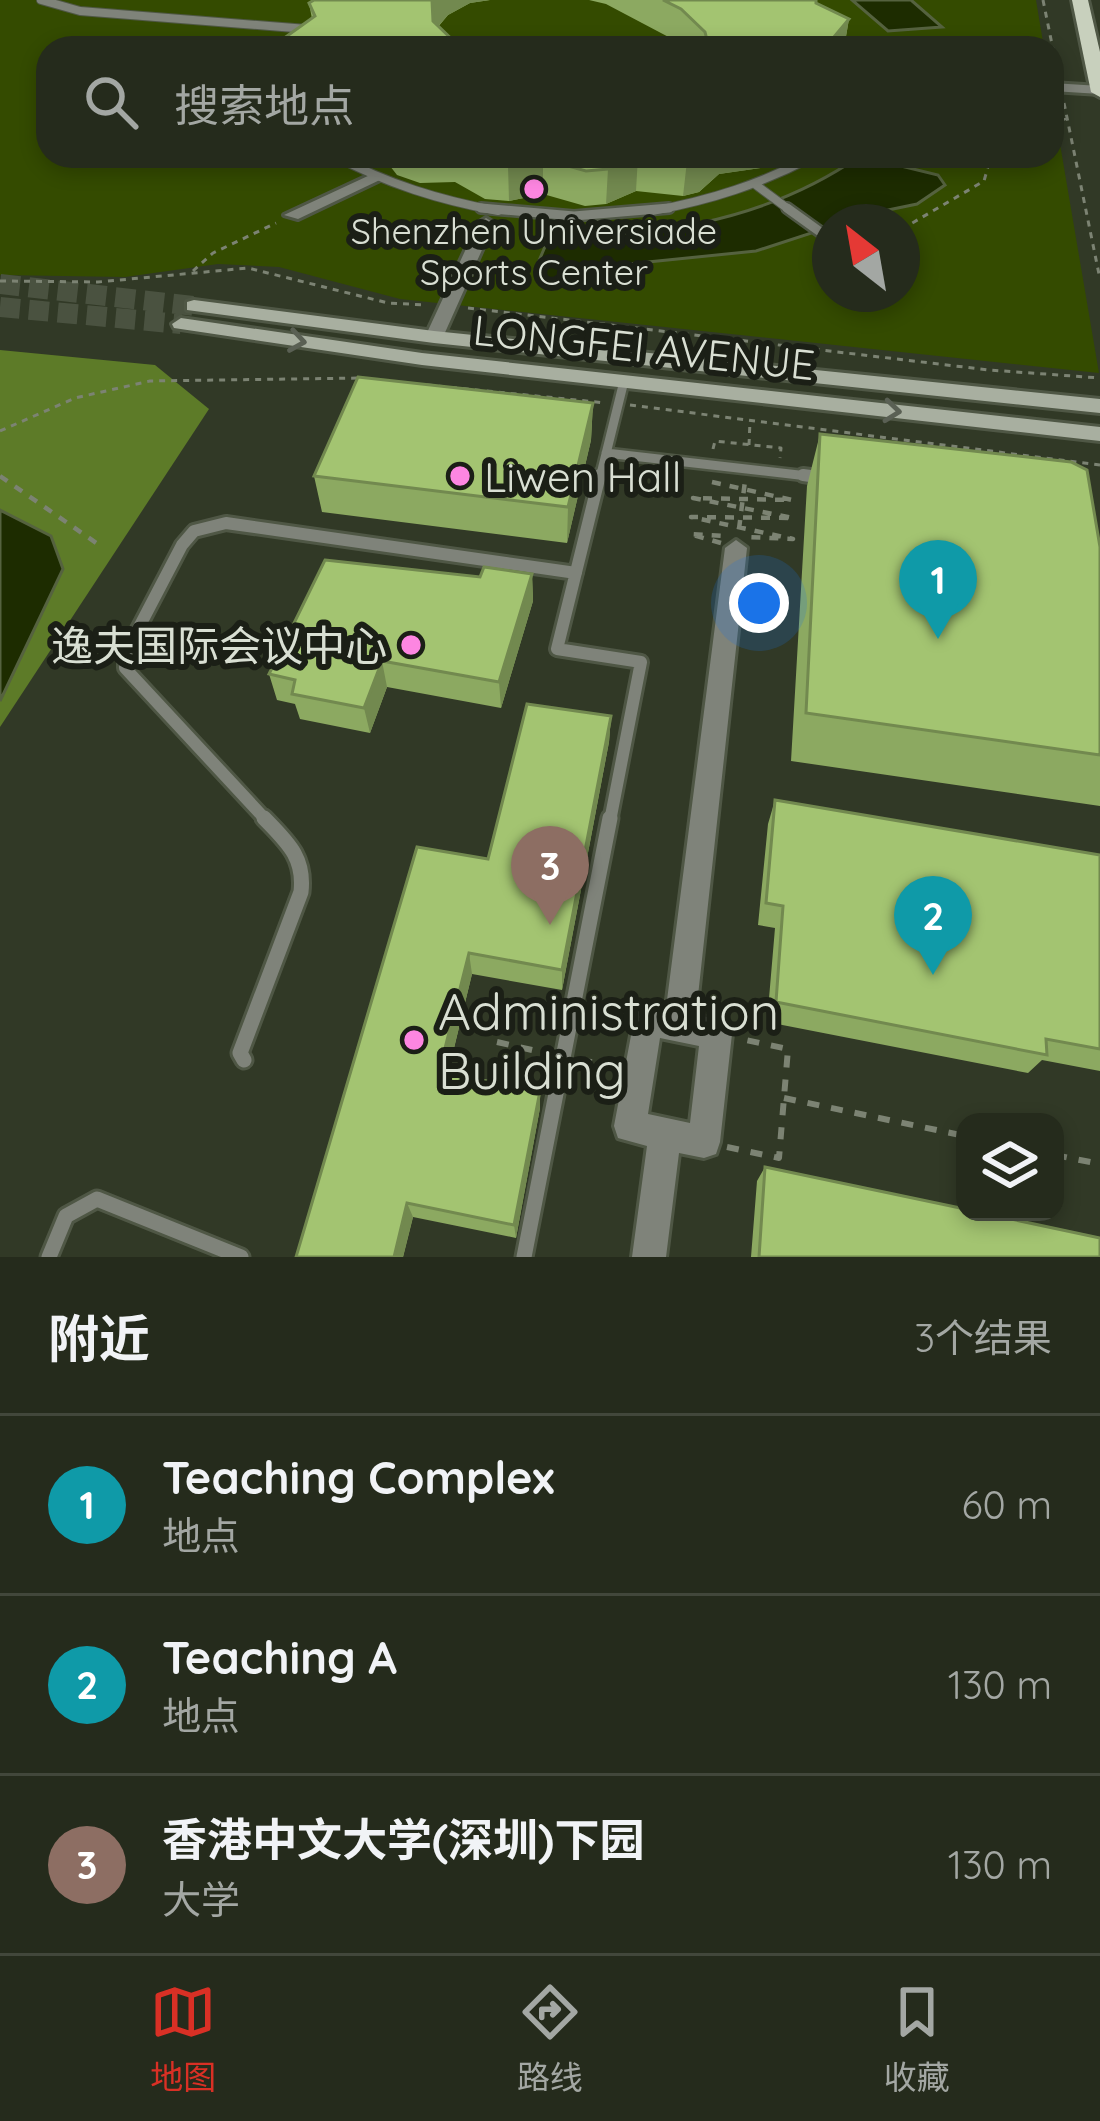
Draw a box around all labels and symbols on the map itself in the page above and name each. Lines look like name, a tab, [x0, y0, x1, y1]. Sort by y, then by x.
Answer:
marker: Shenzhen Universiade Sports Center	[521, 176, 547, 202]
north arrow	[812, 204, 920, 312]
place label: Shenzhen Universiade Sports Center	[351, 208, 717, 294]
street label: LONGFEI AVENUE	[471, 303, 817, 391]
one-way arrow	[286, 328, 306, 353]
one-way arrow	[883, 398, 902, 423]
place label: Liwen Hall	[484, 450, 681, 503]
marker: Liwen Hall	[447, 463, 473, 489]
pin: 1	[899, 540, 977, 639]
your location	[729, 573, 789, 633]
place label: 逸夫国际会议中心	[51, 619, 387, 672]
marker: 逸夫国际会议中心	[398, 632, 424, 658]
pin: 3	[511, 826, 589, 925]
pin: 2	[894, 876, 972, 975]
place label: Administration Building	[438, 979, 779, 1102]
marker: Administration Building	[401, 1027, 427, 1053]

